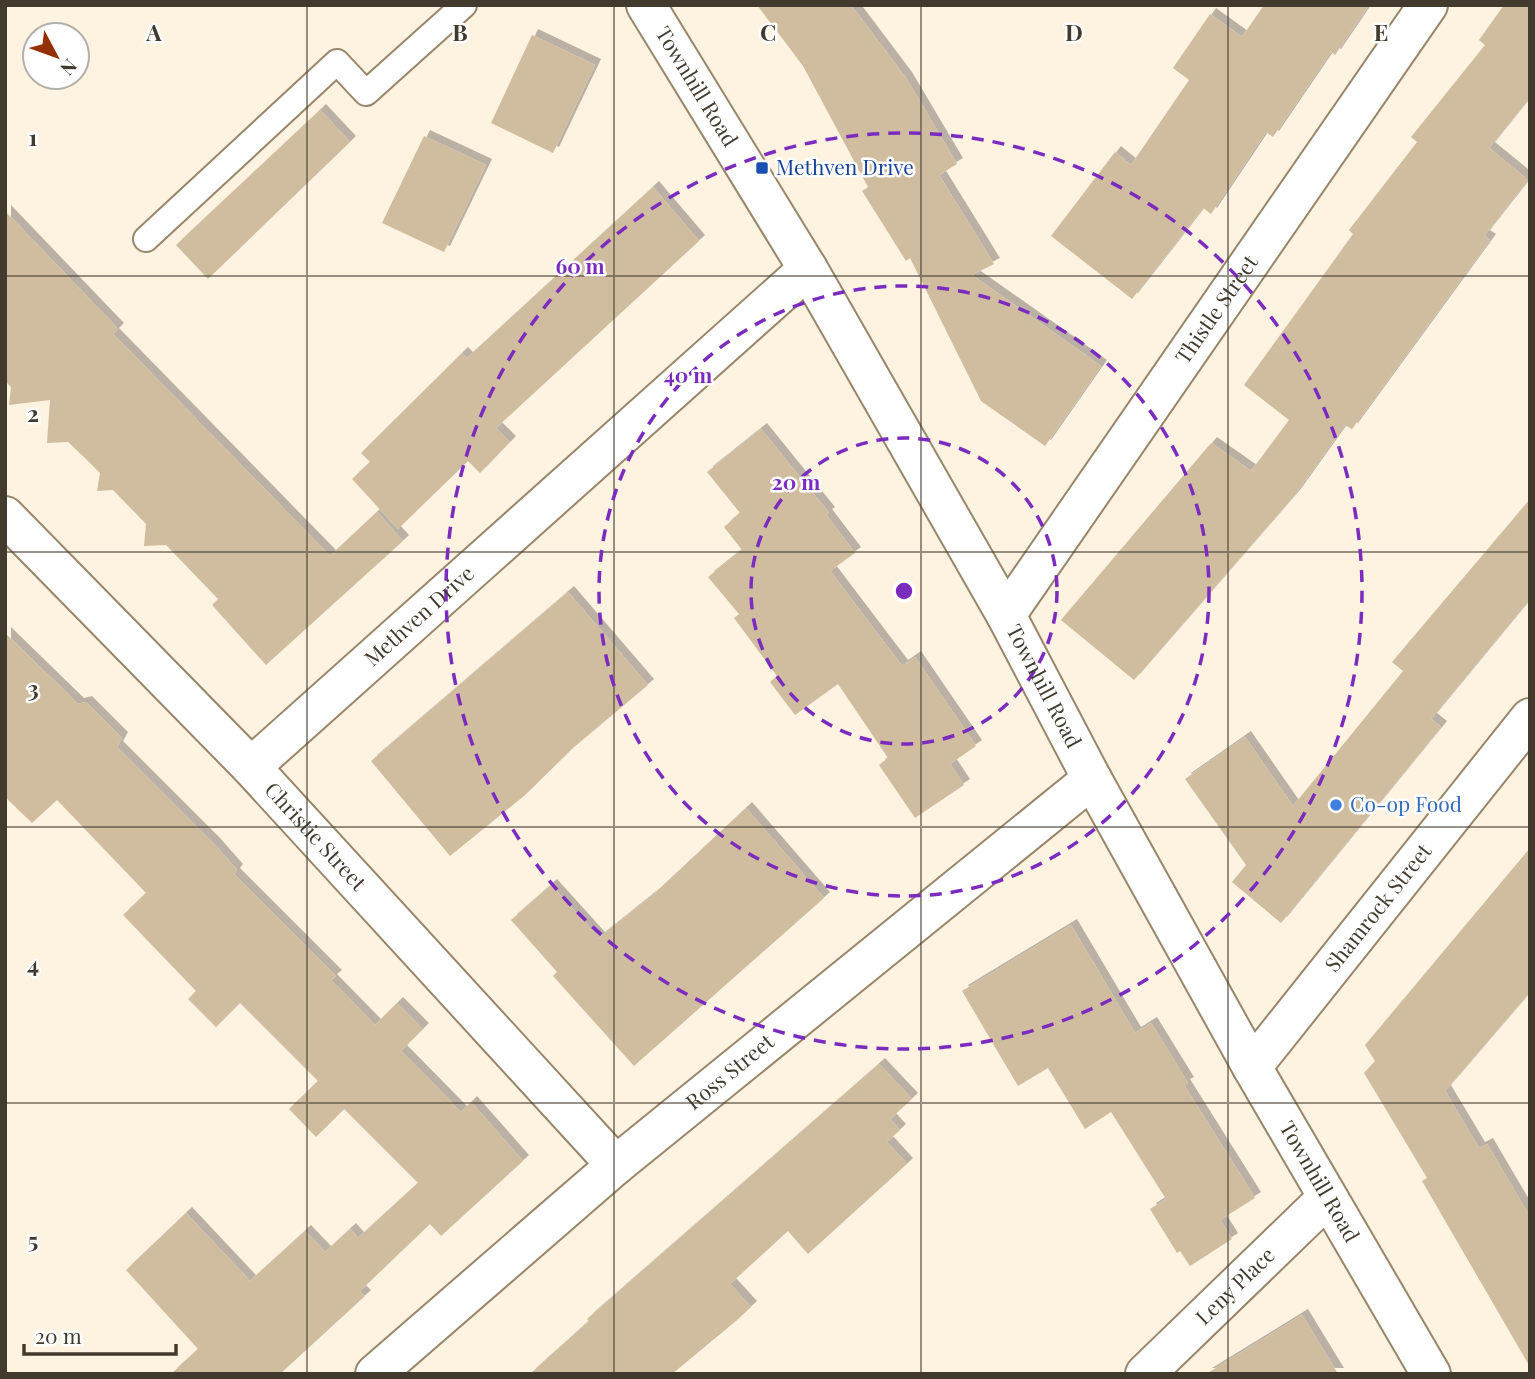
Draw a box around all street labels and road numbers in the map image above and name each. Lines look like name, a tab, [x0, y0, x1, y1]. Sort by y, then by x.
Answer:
street label: Townhill Road	[650, 21, 745, 151]
street label: Thistle Street	[1168, 248, 1263, 369]
street label: Methven Drive	[357, 558, 479, 671]
street label: Townhill Road	[1001, 619, 1089, 752]
street label: Christie Street	[260, 775, 374, 896]
street label: Shamrock Street	[1317, 837, 1437, 977]
street label: Ross Street	[679, 1026, 779, 1115]
street label: Townhill Road	[1274, 1115, 1367, 1247]
street label: Leny Place	[1188, 1240, 1280, 1330]

